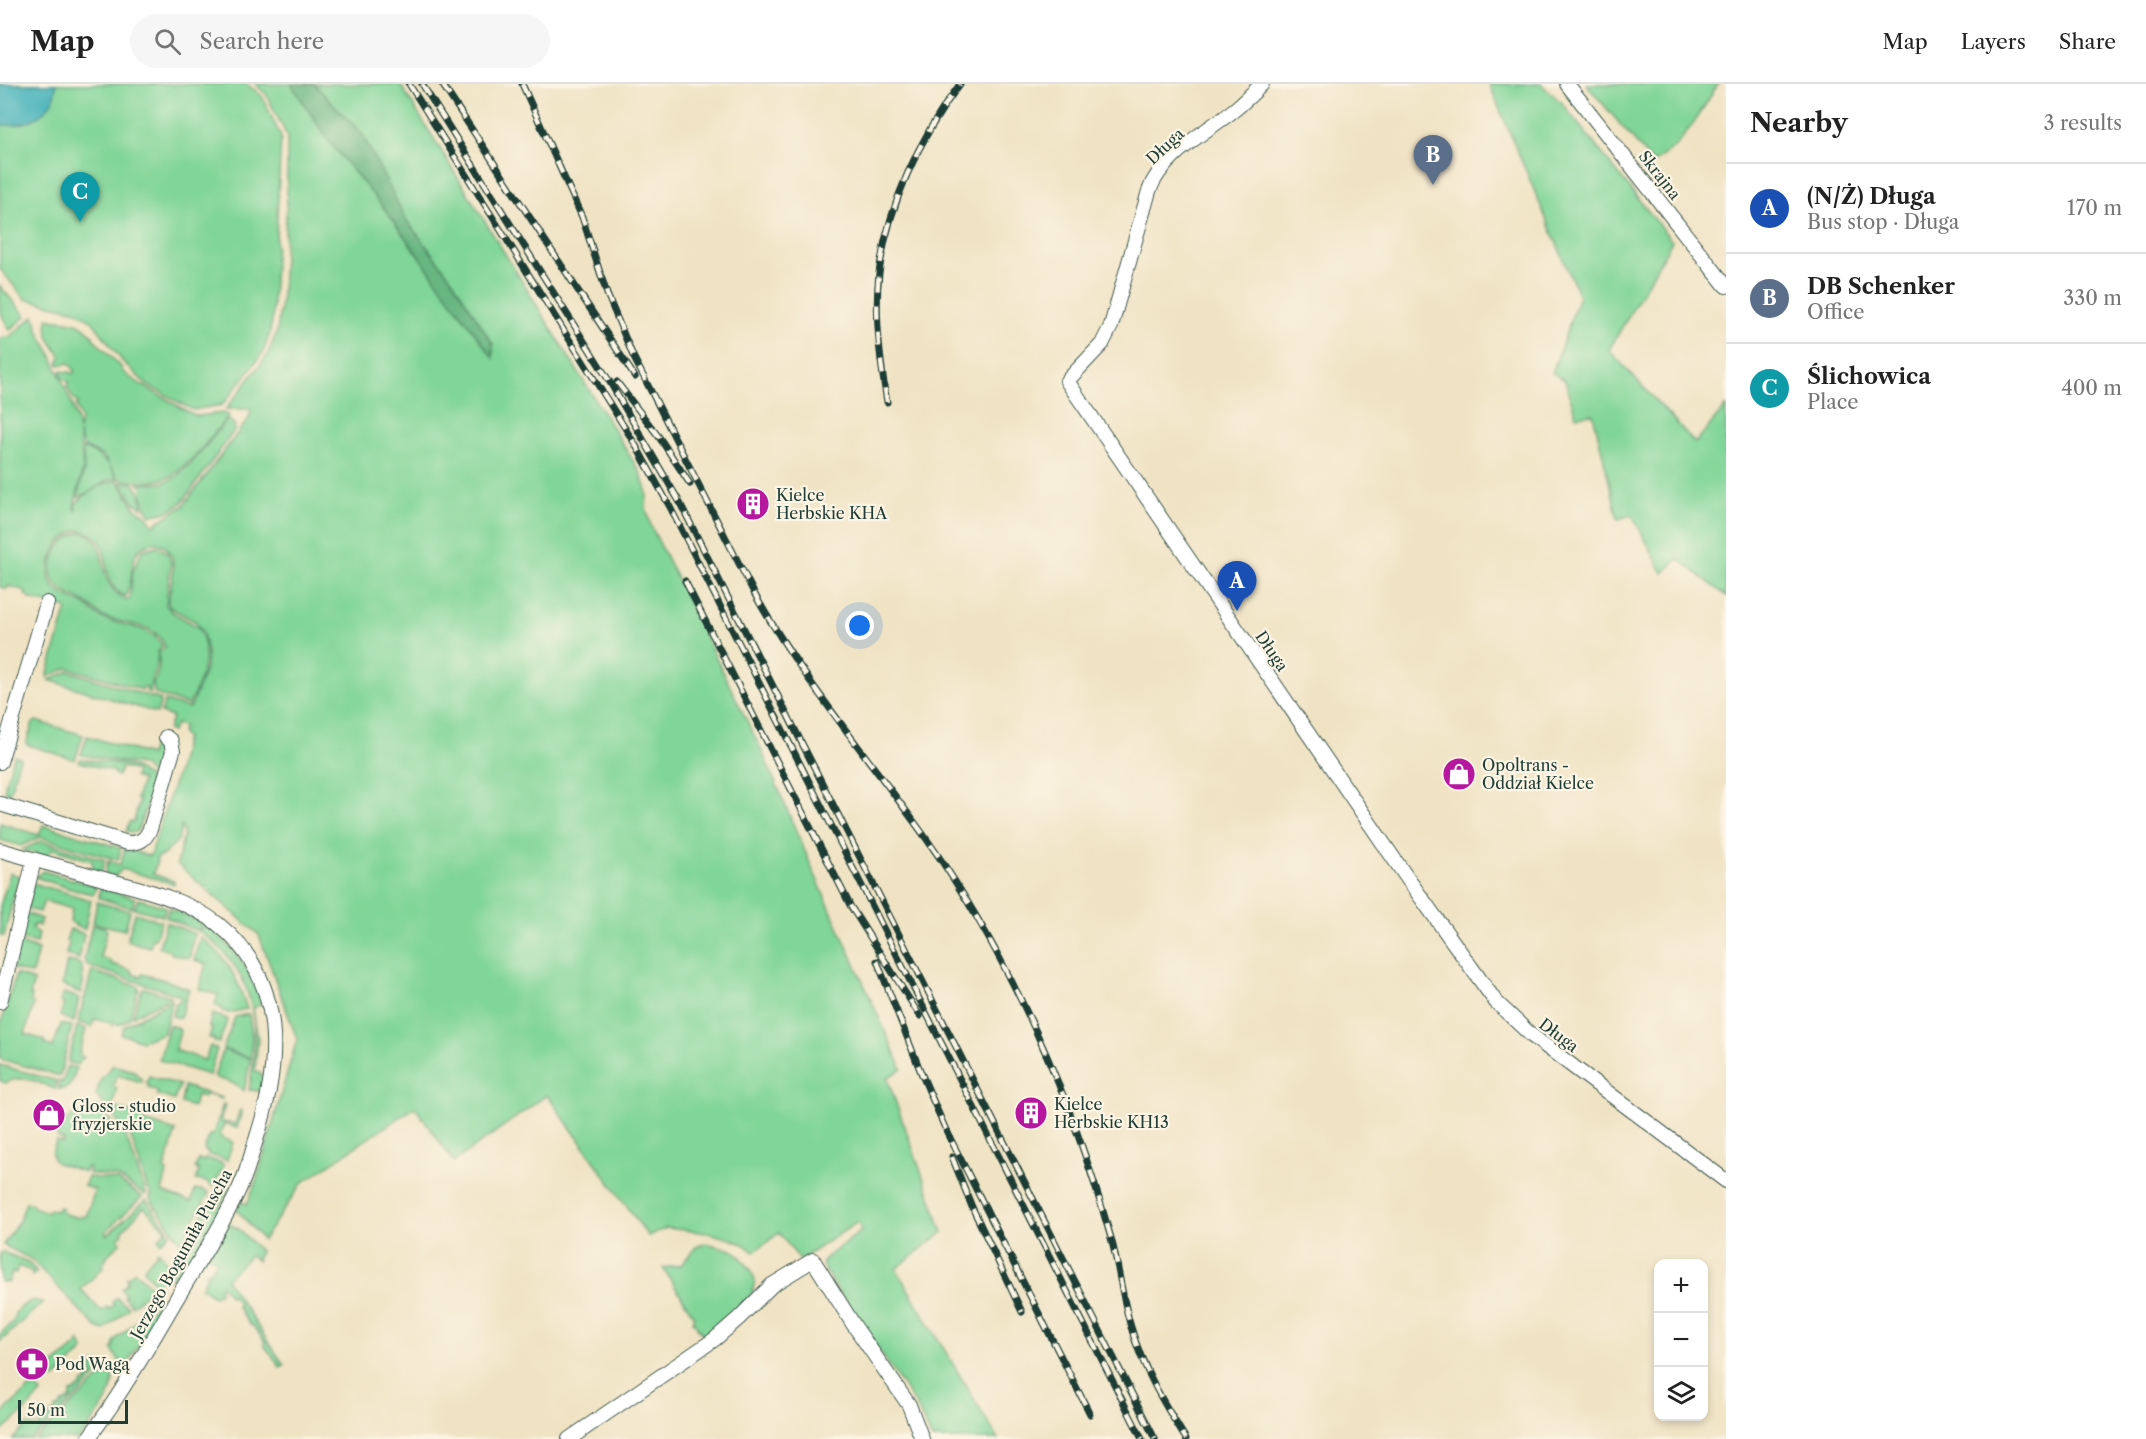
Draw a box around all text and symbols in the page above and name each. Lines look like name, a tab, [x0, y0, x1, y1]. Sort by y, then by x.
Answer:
search box	[130, 14, 550, 68]
text: Map	[30, 24, 94, 58]
icon: search	[151, 25, 184, 58]
text: Search here	[199, 28, 324, 55]
text: Map	[1883, 29, 1928, 54]
text: Layers	[1961, 29, 2026, 54]
text: Share	[2059, 29, 2116, 54]
text: Nearby	[1750, 107, 1848, 139]
text: 3 results	[2044, 111, 2122, 135]
street label: Długa	[1142, 123, 1188, 168]
pin: B	[1414, 135, 1452, 185]
street label: Skrajna	[1635, 146, 1686, 204]
pin: C	[60, 172, 100, 222]
text: (N/Ż) Długa	[1807, 183, 1936, 210]
text: A	[1762, 196, 1777, 220]
text: 170 m	[2067, 196, 2122, 220]
text: Bus stop · Długa	[1807, 210, 1959, 234]
text: DB Schenker	[1807, 273, 1955, 300]
text: B	[1762, 286, 1777, 310]
text: 330 m	[2063, 286, 2122, 310]
text: Office	[1807, 300, 1865, 324]
text: Ślichowica	[1807, 363, 1931, 390]
text: C	[1761, 376, 1778, 400]
text: 400 m	[2061, 376, 2122, 400]
text: Place	[1807, 390, 1858, 414]
place label: Kielce Herbskie KHA	[776, 485, 888, 523]
building icon: Kielce Herbskie KHA	[735, 486, 771, 522]
pin: A	[1218, 562, 1256, 611]
your location	[845, 611, 874, 640]
street label: Długa	[1251, 627, 1293, 675]
place label: Opoltrans - Oddział Kielce	[1482, 755, 1594, 793]
shop icon: Opoltrans - Oddział Kielce	[1441, 756, 1477, 792]
street label: Długa	[1535, 1014, 1583, 1057]
place label: Kielce Herbskie KH13	[1054, 1094, 1169, 1132]
building icon: Kielce Herbskie KH13	[1013, 1095, 1049, 1131]
place label: Gloss - studio fryzjerskie	[72, 1096, 176, 1134]
shop icon: Gloss - studio fryzjerskie	[31, 1097, 67, 1133]
street label: Jerzego Bogumiła Puscha	[124, 1165, 236, 1345]
map controls	[1654, 1259, 1708, 1421]
button: +	[1654, 1259, 1708, 1313]
button: −	[1654, 1313, 1708, 1367]
pharmacy icon: Pod Wagą	[14, 1346, 50, 1382]
place label: Pod Wagą	[55, 1354, 130, 1374]
button: layers	[1654, 1367, 1708, 1421]
scale bar	[18, 1397, 128, 1424]
text: 50 m	[27, 1400, 65, 1420]

